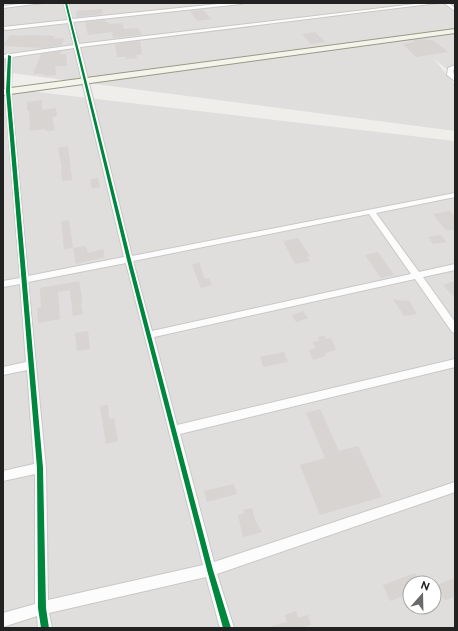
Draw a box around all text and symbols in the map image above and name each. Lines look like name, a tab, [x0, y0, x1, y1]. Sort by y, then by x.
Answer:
north arrow	[402, 575, 442, 615]
text: N	[419, 579, 431, 594]

